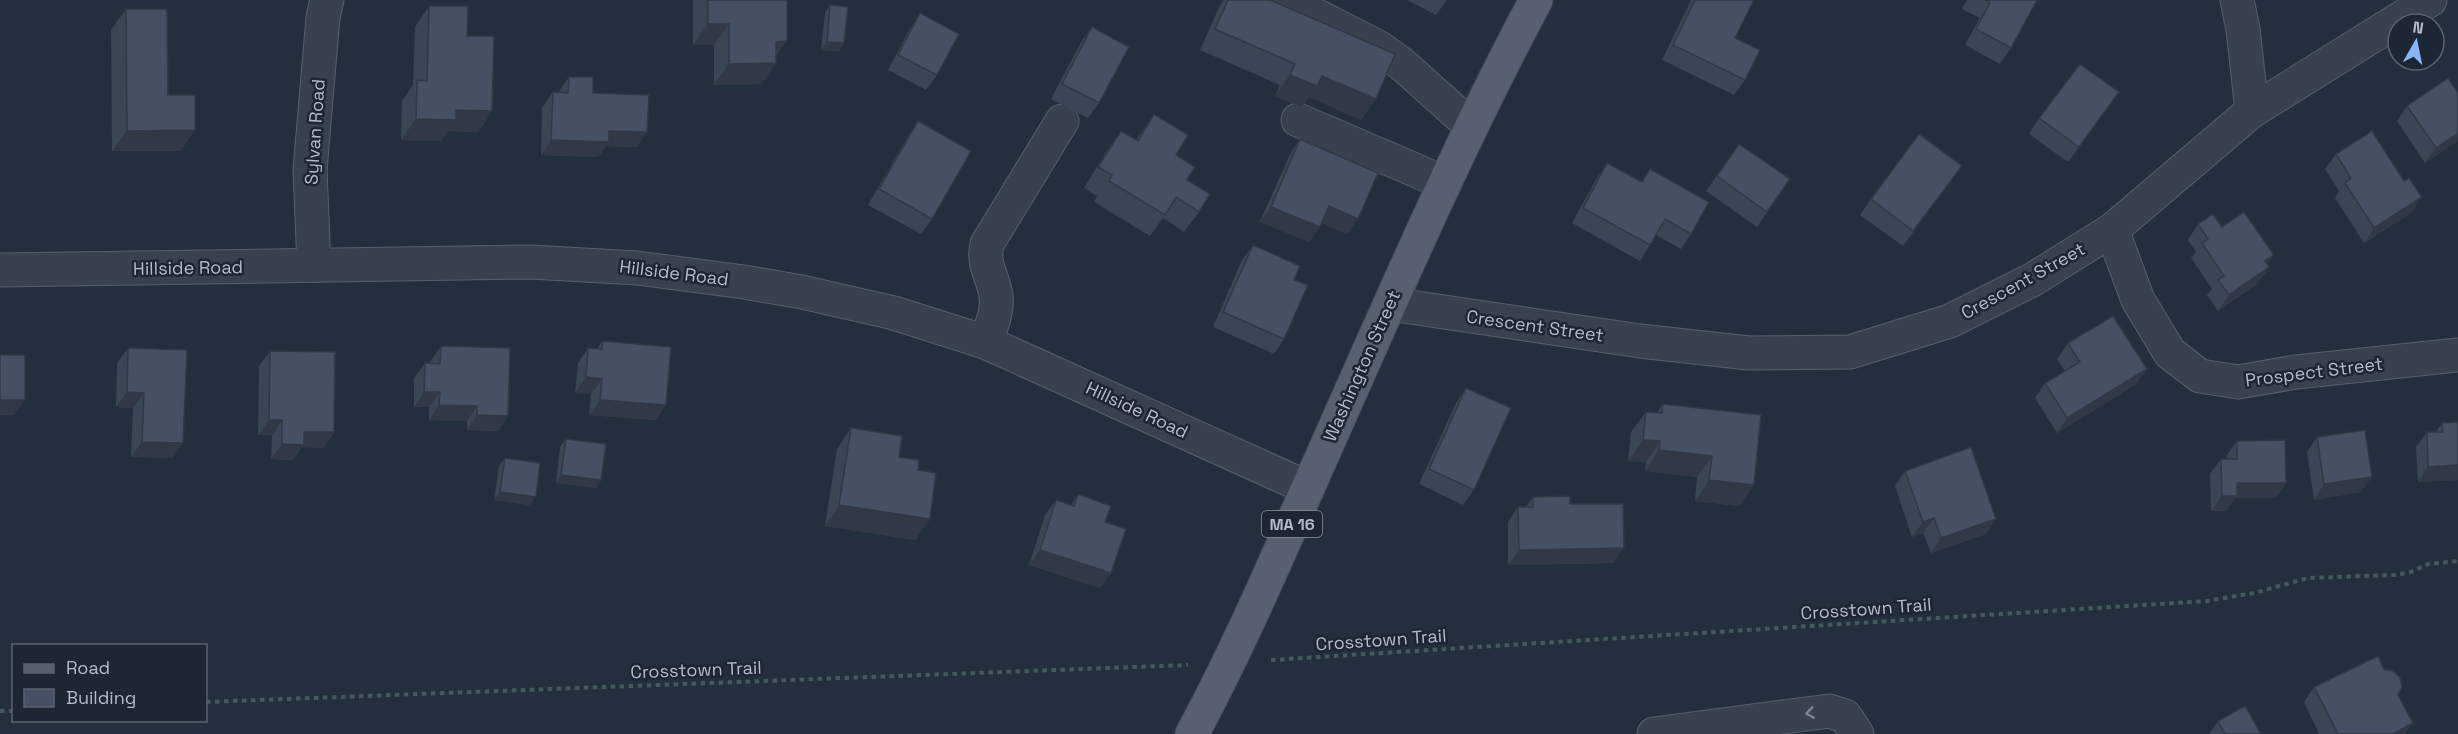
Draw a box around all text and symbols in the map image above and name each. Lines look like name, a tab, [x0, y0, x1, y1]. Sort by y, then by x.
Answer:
north arrow	[2386, 12, 2446, 72]
text: N	[2411, 16, 2425, 39]
street label: Sylvan Road	[299, 78, 330, 186]
street label: Crescent Street	[1957, 237, 2089, 324]
street label: Hillside Road	[618, 254, 730, 291]
street label: Hillside Road	[133, 255, 243, 280]
street label: Washington Street	[1318, 287, 1405, 445]
street label: Crescent Street	[1465, 304, 1605, 347]
street label: Prospect Street	[2244, 352, 2384, 391]
street label: Hillside Road	[1083, 376, 1192, 443]
road number: MA 16	[1262, 511, 1322, 537]
street label: Crosstown Trail	[1800, 592, 1932, 625]
street label: Crosstown Trail	[1315, 623, 1447, 656]
legend	[12, 644, 207, 722]
text: Road	[66, 656, 110, 679]
street label: Crosstown Trail	[630, 656, 762, 683]
text: Building	[66, 686, 136, 709]
one-way arrow	[1805, 706, 1814, 719]

